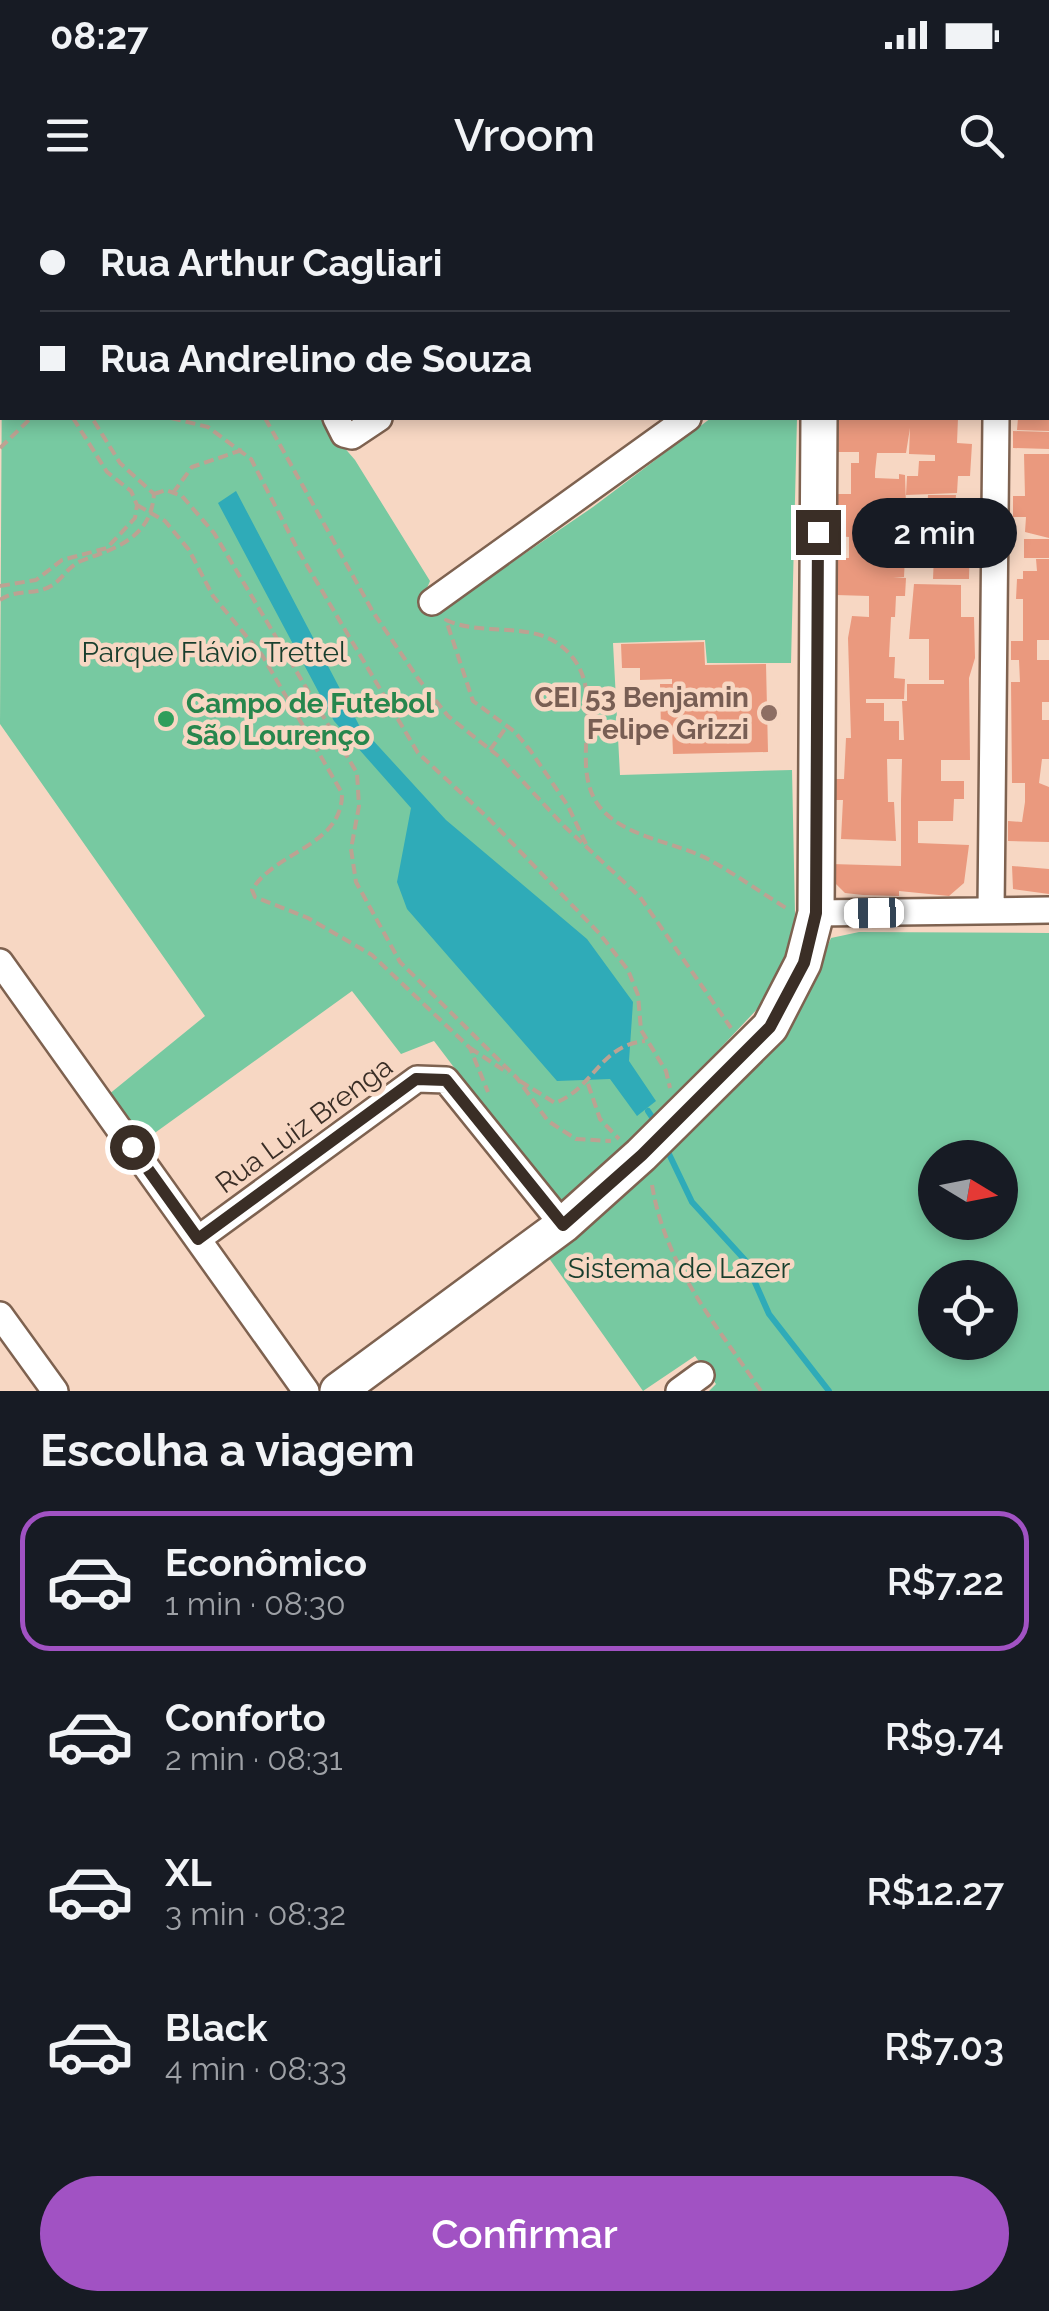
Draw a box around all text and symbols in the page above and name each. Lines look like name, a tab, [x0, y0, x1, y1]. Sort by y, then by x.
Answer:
text: 08:27	[50, 13, 148, 58]
icon: menu	[40, 108, 95, 163]
icon: search	[954, 108, 1009, 163]
text: Vroom	[454, 109, 595, 162]
text: Rua Arthur Cagliari	[100, 240, 442, 285]
text: Rua Andrelino de Souza	[100, 336, 532, 381]
callout: 2 min	[853, 497, 1018, 567]
route end	[796, 510, 841, 555]
text: 2 min	[894, 514, 975, 551]
park label: Parque Flávio Trettel	[81, 636, 347, 669]
place label: CEI 53 Benjamin Felipe Grizzi	[534, 681, 749, 746]
place label: Campo de Futebol São Lourenço	[186, 687, 434, 752]
marker: CEI 53 Benjamin Felipe Grizzi	[758, 702, 780, 724]
marker: Campo de Futebol São Lourenço	[155, 708, 177, 730]
car	[844, 897, 904, 929]
street label: Rua Luiz Brenga	[209, 1050, 399, 1200]
route start	[110, 1125, 155, 1170]
north arrow	[918, 1140, 1018, 1240]
map controls	[918, 1140, 1018, 1360]
park label: Sistema de Lazer	[568, 1252, 790, 1285]
button: locate	[918, 1260, 1018, 1360]
text: Escolha a viagem	[40, 1424, 415, 1477]
icon: car	[45, 1536, 135, 1626]
text: Econômico	[165, 1540, 367, 1585]
text: R$7.22	[887, 1559, 1004, 1604]
text: 1 min · 08:30	[165, 1585, 346, 1622]
icon: car	[45, 1691, 135, 1781]
text: Conforto	[165, 1695, 326, 1740]
text: R$9.74	[885, 1714, 1004, 1759]
text: 2 min · 08:31	[165, 1740, 343, 1777]
icon: car	[45, 1846, 135, 1936]
text: XL	[165, 1850, 212, 1895]
text: R$12.27	[866, 1869, 1004, 1914]
text: 3 min · 08:32	[165, 1895, 346, 1932]
icon: car	[45, 2001, 135, 2091]
text: Black	[165, 2005, 267, 2050]
text: R$7.03	[884, 2024, 1004, 2069]
text: 4 min · 08:33	[165, 2050, 347, 2087]
button: Confirmar	[40, 2176, 1009, 2291]

